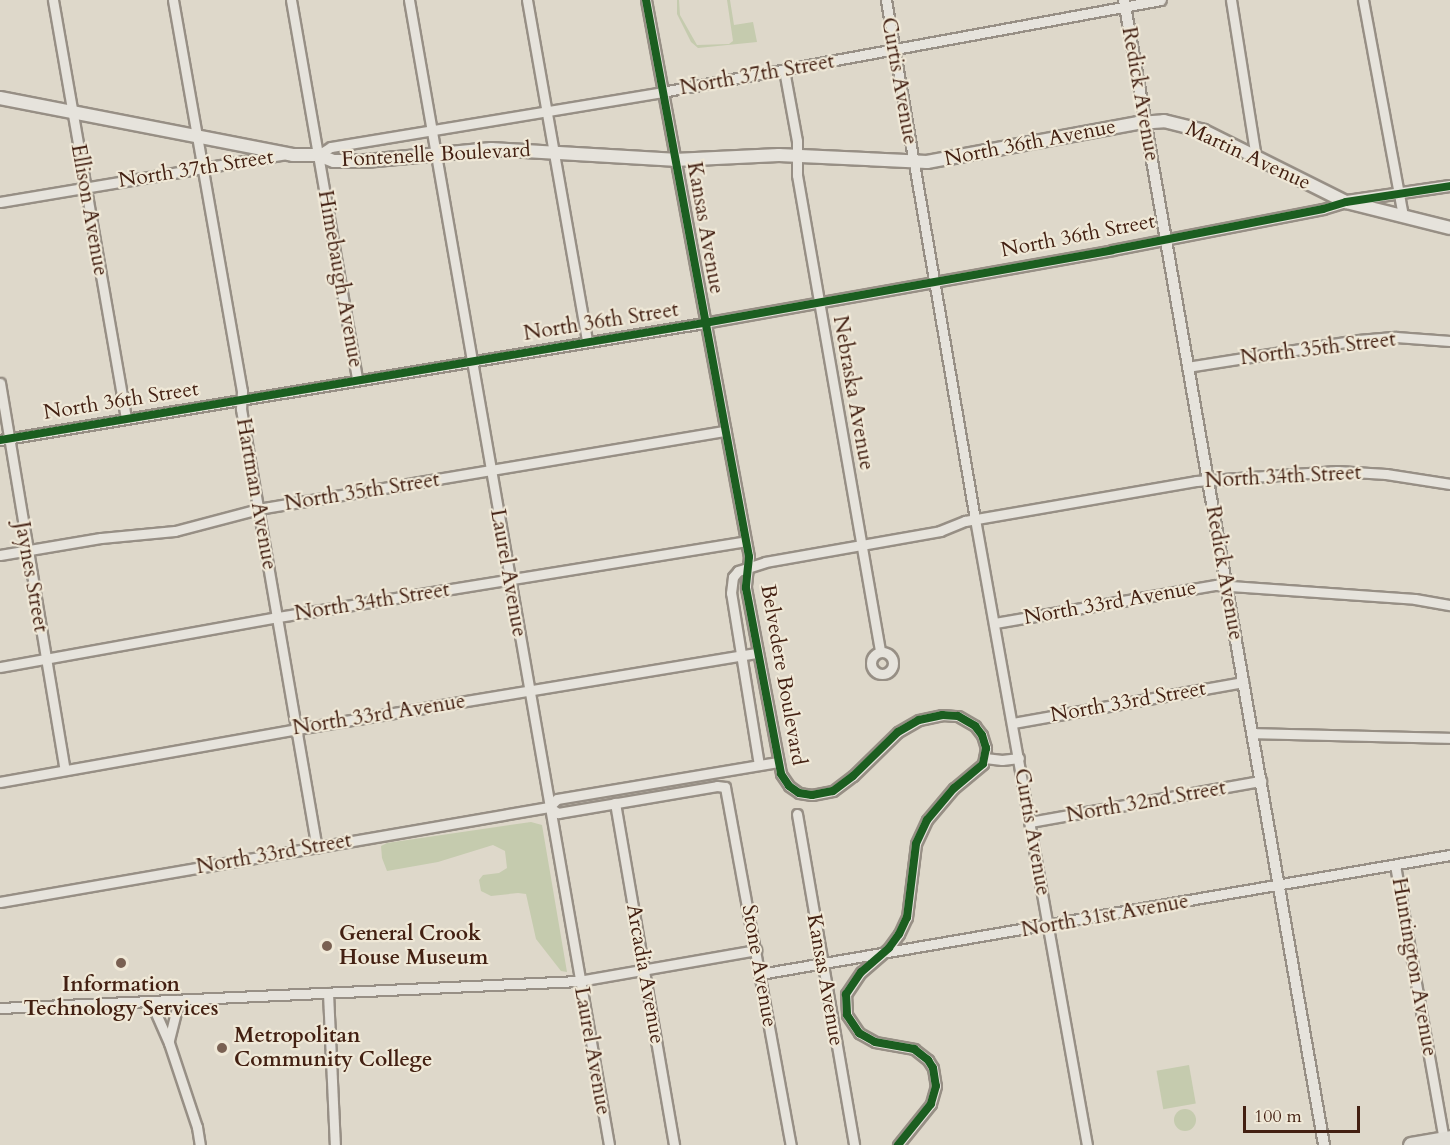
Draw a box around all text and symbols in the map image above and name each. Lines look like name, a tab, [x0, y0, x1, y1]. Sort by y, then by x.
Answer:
street label: Curtis Avenue	[875, 16, 923, 146]
street label: Redick Avenue	[1116, 25, 1164, 163]
street label: North 37th Street	[678, 49, 836, 101]
street label: North 36th Avenue	[942, 114, 1118, 172]
street label: Martin Avenue	[1182, 116, 1314, 196]
street label: Fontenelle Boulevard	[341, 137, 531, 173]
street label: Ellison Avenue	[65, 142, 113, 278]
street label: North 37th Street	[117, 144, 275, 194]
street label: Kansas Avenue	[681, 160, 729, 296]
street label: Himebaugh Avenue	[312, 188, 368, 370]
street label: North 36th Street	[999, 209, 1157, 263]
street label: North 36th Street	[522, 297, 680, 347]
street label: Nebraska Avenue	[827, 314, 879, 472]
street label: North 35th Street	[1239, 327, 1397, 371]
street label: North 36th Street	[42, 376, 200, 426]
street label: Hartman Avenue	[230, 416, 282, 572]
street label: North 34th Street	[1204, 460, 1362, 494]
street label: North 35th Street	[283, 467, 441, 517]
street label: Redick Avenue	[1200, 504, 1248, 642]
street label: Laurel Avenue	[484, 507, 532, 639]
street label: Jaynes Street	[9, 520, 53, 634]
street label: North 33rd Avenue	[1022, 575, 1198, 631]
street label: North 34th Street	[293, 577, 451, 627]
street label: Belvedere Boulevard	[755, 582, 811, 768]
street label: North 33rd Street	[1048, 676, 1208, 728]
street label: North 33rd Avenue	[291, 689, 467, 741]
street label: Curtis Avenue	[1008, 767, 1056, 897]
street label: North 32nd Street	[1064, 776, 1228, 828]
street label: North 33rd Street	[194, 828, 354, 880]
street label: Huntington Avenue	[1386, 876, 1442, 1058]
street label: North 31st Avenue	[1019, 889, 1191, 943]
street label: Arcadia Avenue	[620, 902, 670, 1046]
street label: Stone Avenue	[736, 903, 782, 1029]
street label: Kansas Avenue	[801, 912, 849, 1048]
place label: General Crook House Museum	[339, 921, 488, 971]
marker: General Crook House Museum	[320, 939, 334, 953]
marker: Information Technology Services	[114, 956, 128, 970]
place label: Information Technology Services	[23, 972, 219, 1022]
street label: Laurel Avenue	[568, 985, 616, 1117]
place label: Metropolitan Community College	[234, 1023, 432, 1073]
marker: Metropolitan Community College	[215, 1041, 229, 1055]
scale bar	[1246, 1094, 1363, 1132]
text: 100 m	[1254, 1104, 1302, 1129]

